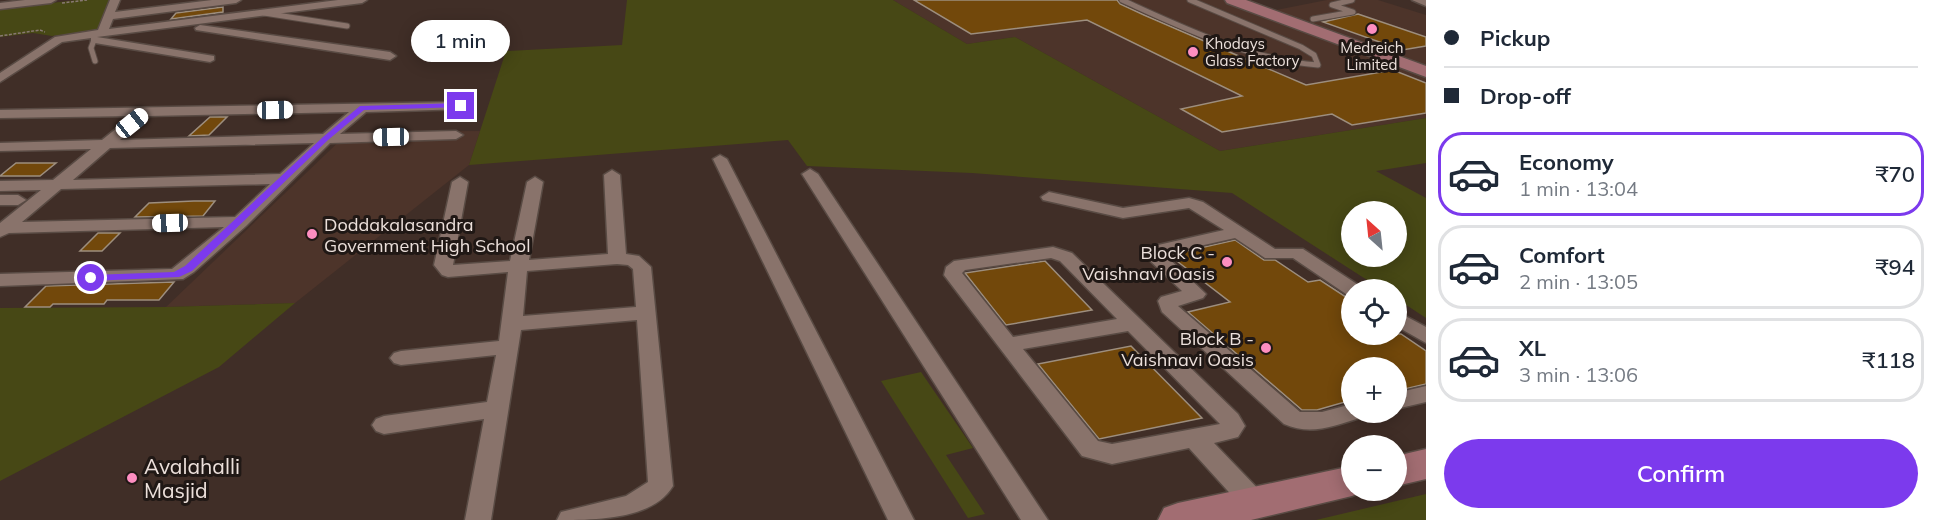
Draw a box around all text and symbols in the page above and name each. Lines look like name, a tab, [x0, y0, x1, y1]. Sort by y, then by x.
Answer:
callout: 1 min	[412, 19, 510, 61]
marker: Medreich Limited	[1365, 22, 1379, 36]
text: Pickup	[1480, 24, 1550, 52]
text: 1 min	[435, 28, 486, 53]
place label: Khodays Glass Factory	[1205, 34, 1300, 70]
place label: Medreich Limited	[1340, 38, 1404, 74]
marker: Khodays Glass Factory	[1186, 45, 1200, 59]
text: Drop-off	[1480, 82, 1571, 110]
route end	[447, 92, 474, 119]
car	[257, 101, 293, 119]
car	[112, 105, 152, 141]
car	[373, 128, 409, 146]
icon: car	[1447, 147, 1501, 201]
text: Economy	[1519, 148, 1614, 176]
text: ₹70	[1875, 160, 1915, 188]
text: 1 min · 13:04	[1519, 176, 1638, 201]
north arrow	[1341, 201, 1407, 267]
map controls	[1341, 201, 1407, 501]
car	[152, 213, 188, 233]
place label: Doddakalasandra Government High School	[324, 213, 530, 257]
marker: Doddakalasandra Government High School	[305, 227, 319, 241]
icon: car	[1447, 240, 1501, 294]
place label: Block C - Vaishnavi Oasis	[1082, 241, 1215, 285]
text: Comfort	[1519, 241, 1605, 269]
text: ₹94	[1875, 253, 1915, 281]
marker: Block C - Vaishnavi Oasis	[1220, 255, 1234, 269]
route start	[77, 264, 104, 291]
text: 2 min · 13:05	[1519, 269, 1638, 294]
button: locate	[1341, 279, 1407, 345]
place label: Block B - Vaishnavi Oasis	[1121, 327, 1254, 371]
icon: car	[1447, 333, 1501, 387]
text: XL	[1519, 334, 1546, 362]
marker: Block B - Vaishnavi Oasis	[1259, 341, 1273, 355]
text: ₹118	[1862, 346, 1915, 374]
button: +	[1341, 357, 1407, 423]
text: 3 min · 13:06	[1519, 362, 1638, 387]
button: −	[1341, 435, 1407, 501]
button: Confirm	[1444, 439, 1918, 508]
place label: Avalahalli Masjid	[144, 453, 240, 503]
marker: Avalahalli Masjid	[125, 471, 139, 485]

